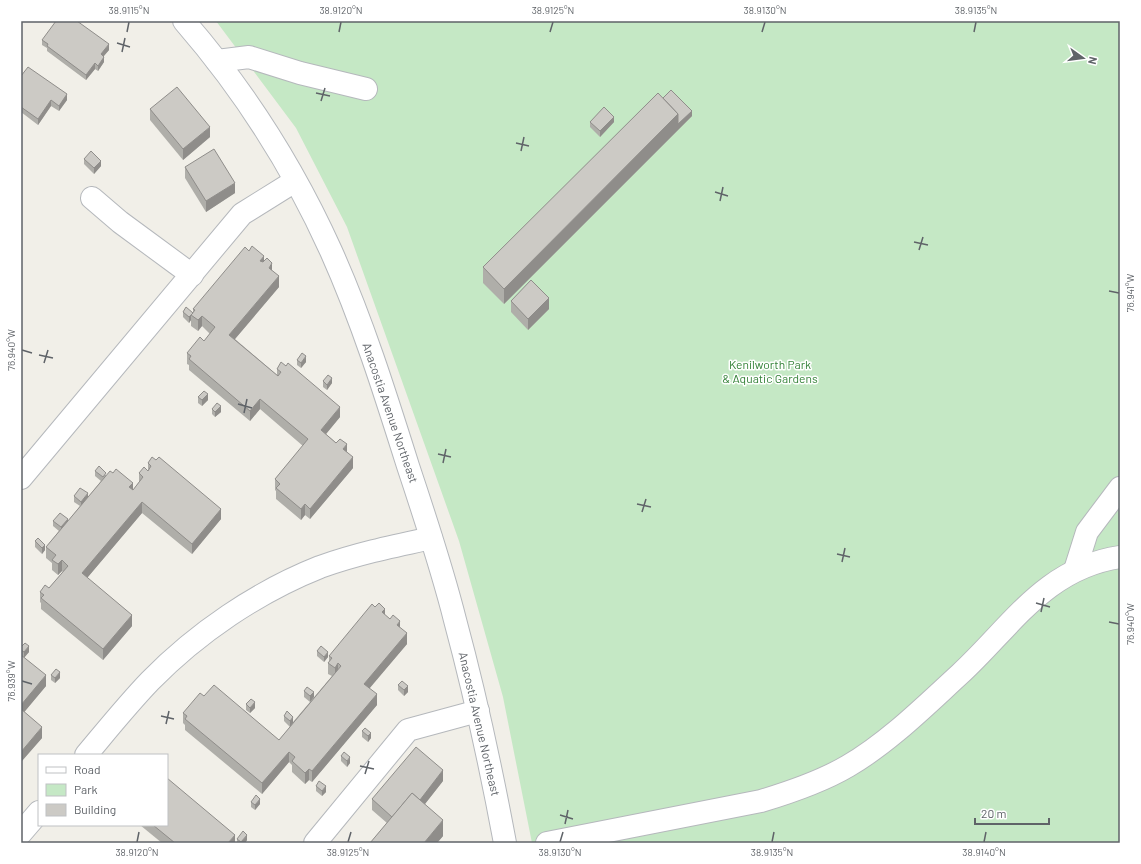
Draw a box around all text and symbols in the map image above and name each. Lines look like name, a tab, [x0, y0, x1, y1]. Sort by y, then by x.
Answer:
text: 38.9115°N	[109, 4, 149, 16]
text: 38.9120°N	[319, 4, 363, 16]
text: 38.9125°N	[532, 4, 574, 16]
text: 38.9130°N	[743, 4, 787, 16]
text: 38.9135°N	[955, 4, 997, 16]
north arrow	[1063, 38, 1103, 78]
text: N	[1086, 55, 1100, 66]
text: 76.941°W	[1124, 274, 1136, 312]
text: 76.940°W	[5, 329, 17, 371]
street label: Anacostia Avenue Northeast	[360, 341, 422, 485]
park label: Kenilworth Park & Aquatic Gardens	[722, 357, 818, 385]
text: 76.940°W	[1124, 603, 1136, 645]
street label: Anacostia Avenue Northeast	[457, 650, 503, 797]
text: 76.939°W	[5, 660, 17, 701]
legend	[38, 754, 168, 826]
text: Road	[74, 762, 101, 776]
text: Park	[74, 782, 98, 796]
scale bar	[975, 800, 1049, 826]
text: Building	[74, 802, 116, 816]
text: 20 m	[981, 806, 1007, 820]
text: 38.9120°N	[115, 846, 159, 858]
text: 38.9125°N	[327, 846, 369, 858]
text: 38.9130°N	[538, 846, 582, 858]
text: 38.9135°N	[751, 846, 793, 858]
text: 38.9140°N	[962, 846, 1006, 858]

